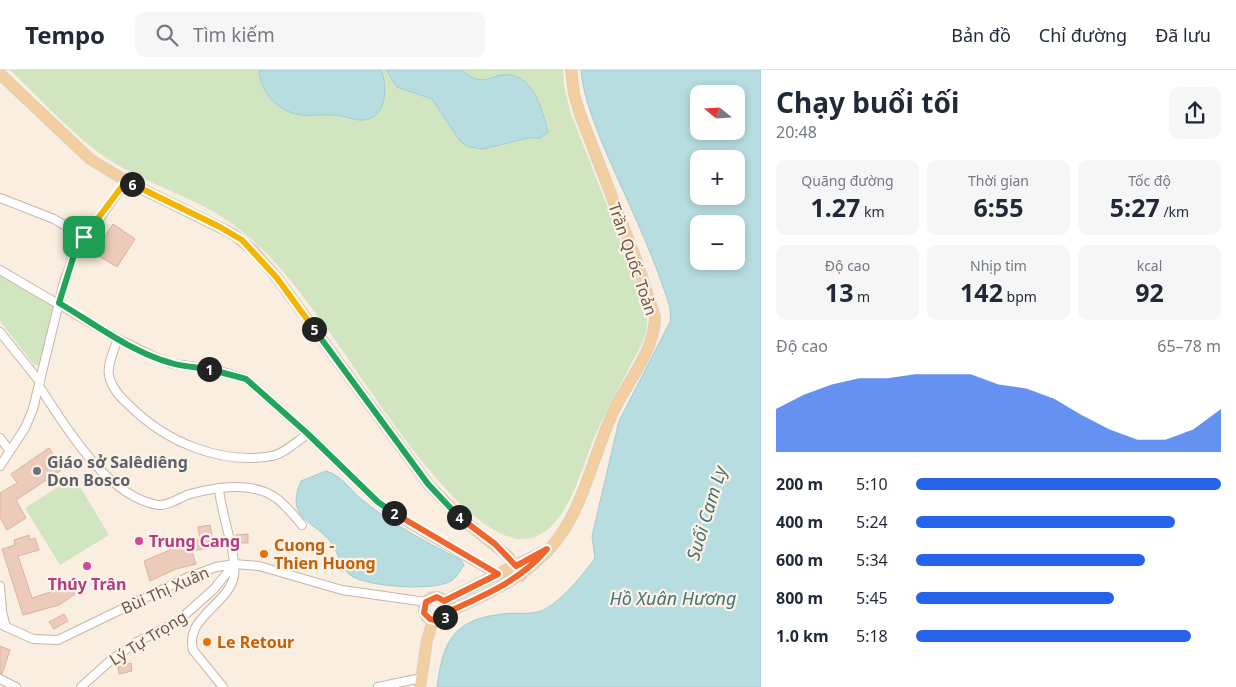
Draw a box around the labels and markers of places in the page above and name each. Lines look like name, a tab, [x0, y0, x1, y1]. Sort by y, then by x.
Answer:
pin: 6	[120, 172, 144, 196]
pin	[63, 216, 105, 258]
pin: 5	[302, 316, 326, 342]
pin: 1	[196, 356, 222, 382]
place label: Giáo sở Salêdiêng Don Bosco	[47, 451, 188, 491]
marker: Giáo sở Salêdiêng Don Bosco	[31, 465, 43, 477]
pin: 2	[382, 500, 406, 526]
pin: 4	[446, 504, 472, 530]
place label: Trung Cang	[149, 530, 240, 552]
place label: Cuong - Thien Huong	[274, 534, 376, 574]
marker: Trung Cang	[133, 535, 145, 547]
marker: Cuong - Thien Huong	[258, 548, 270, 560]
marker: Thúy Trân	[81, 560, 93, 572]
place label: Thúy Trân	[48, 573, 126, 595]
pin: 3	[432, 604, 458, 630]
place label: Le Retour	[217, 631, 294, 653]
marker: Le Retour	[201, 636, 213, 648]

